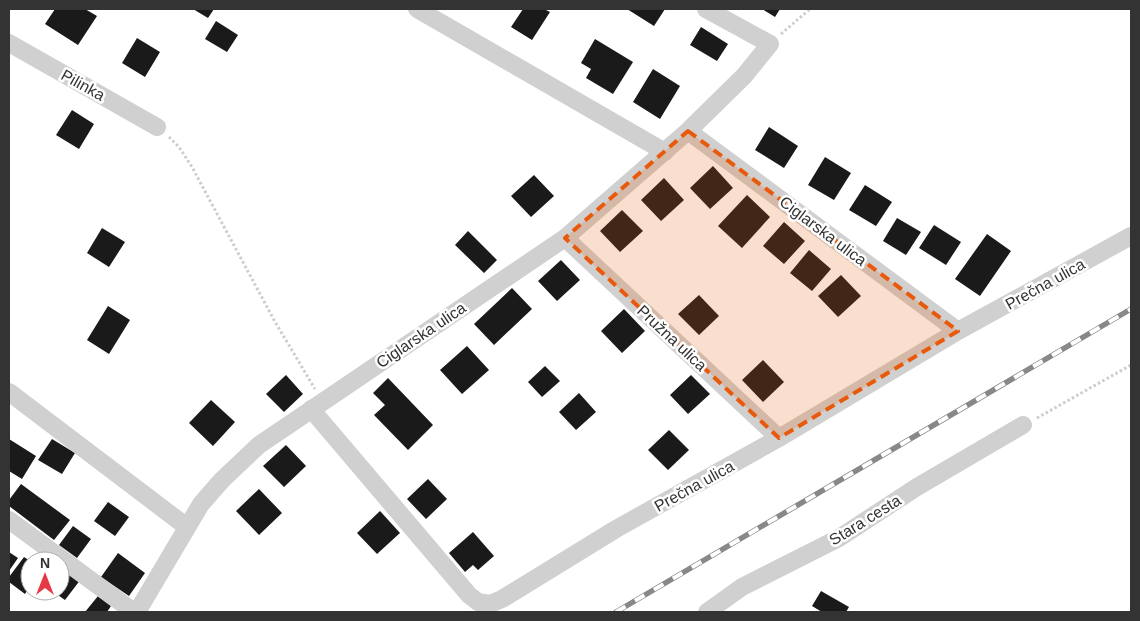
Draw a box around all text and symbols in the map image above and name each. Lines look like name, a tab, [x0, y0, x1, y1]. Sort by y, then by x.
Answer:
street label: Pilinka	[58, 66, 108, 104]
street label: Ciglarska ulica	[776, 193, 870, 269]
street label: Prečna ulica	[1002, 255, 1088, 313]
street label: Ciglarska ulica	[373, 299, 469, 371]
street label: Pružna ulica	[634, 302, 710, 374]
street label: Prečna ulica	[651, 457, 737, 515]
street label: Stara cesta	[826, 491, 904, 549]
north arrow	[20, 551, 70, 601]
text: N	[40, 555, 50, 571]

